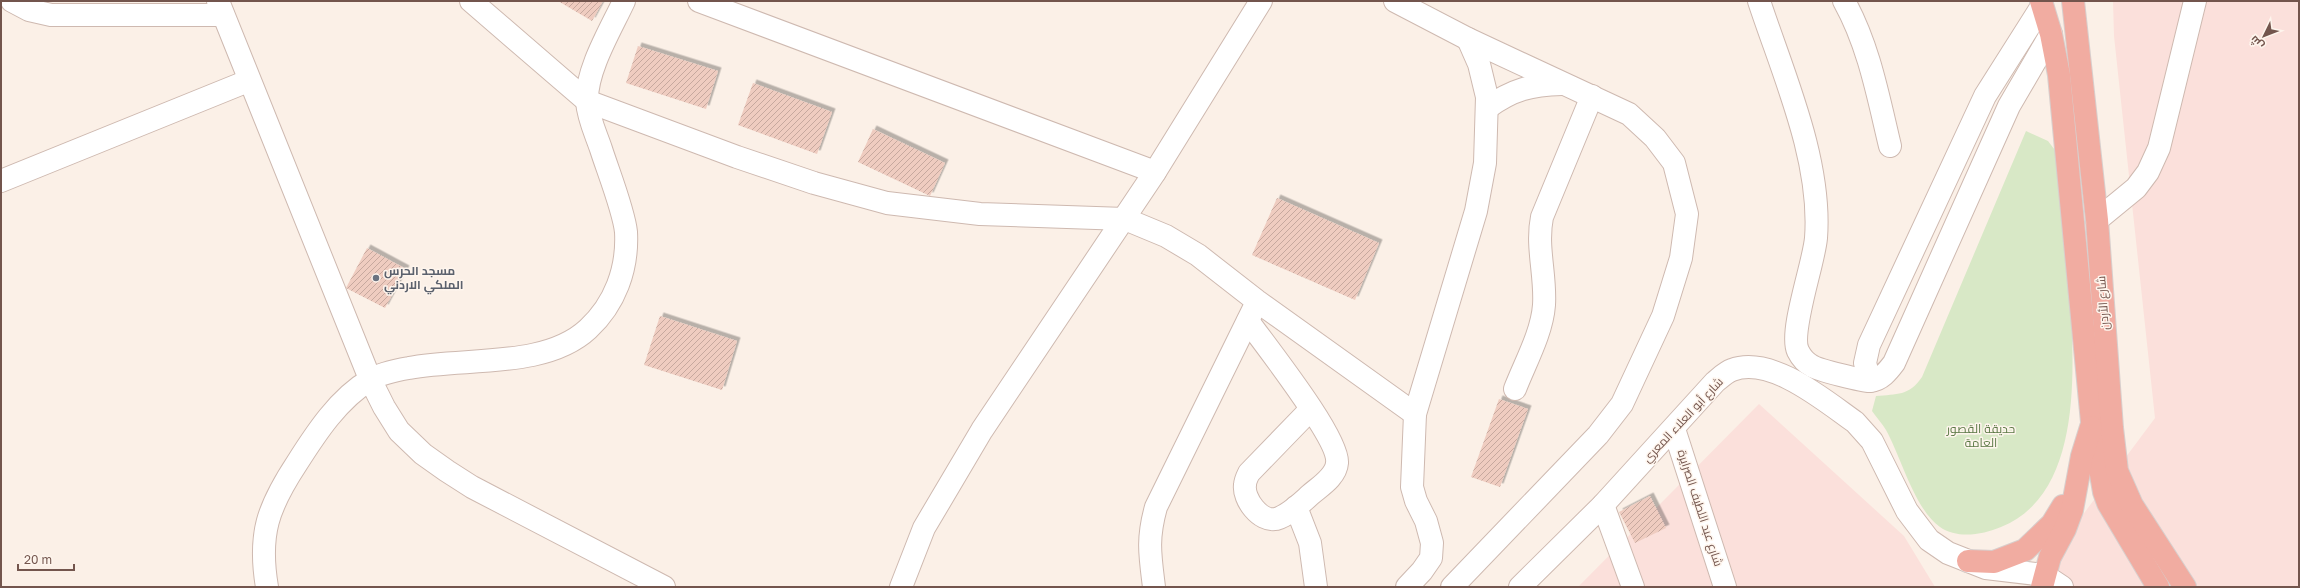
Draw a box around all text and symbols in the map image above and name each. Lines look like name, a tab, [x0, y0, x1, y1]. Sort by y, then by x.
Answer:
north arrow	[2244, 16, 2284, 56]
text: ش	[2247, 33, 2267, 53]
place label: مسجد الحرس الملكي الاردني	[384, 263, 464, 295]
marker: مسجد الحرس الملكي الاردني	[371, 273, 381, 283]
street label: شارع الأردن	[2093, 275, 2113, 331]
street label: شارع أبو العلاء المعري	[1639, 374, 1728, 467]
park label: حديقة القصور العامة	[1946, 421, 2015, 450]
street label: شارع عبد اللطيف الصرايرة	[1674, 448, 1726, 568]
scale bar	[18, 546, 74, 572]
text: 20 m	[24, 552, 52, 567]

